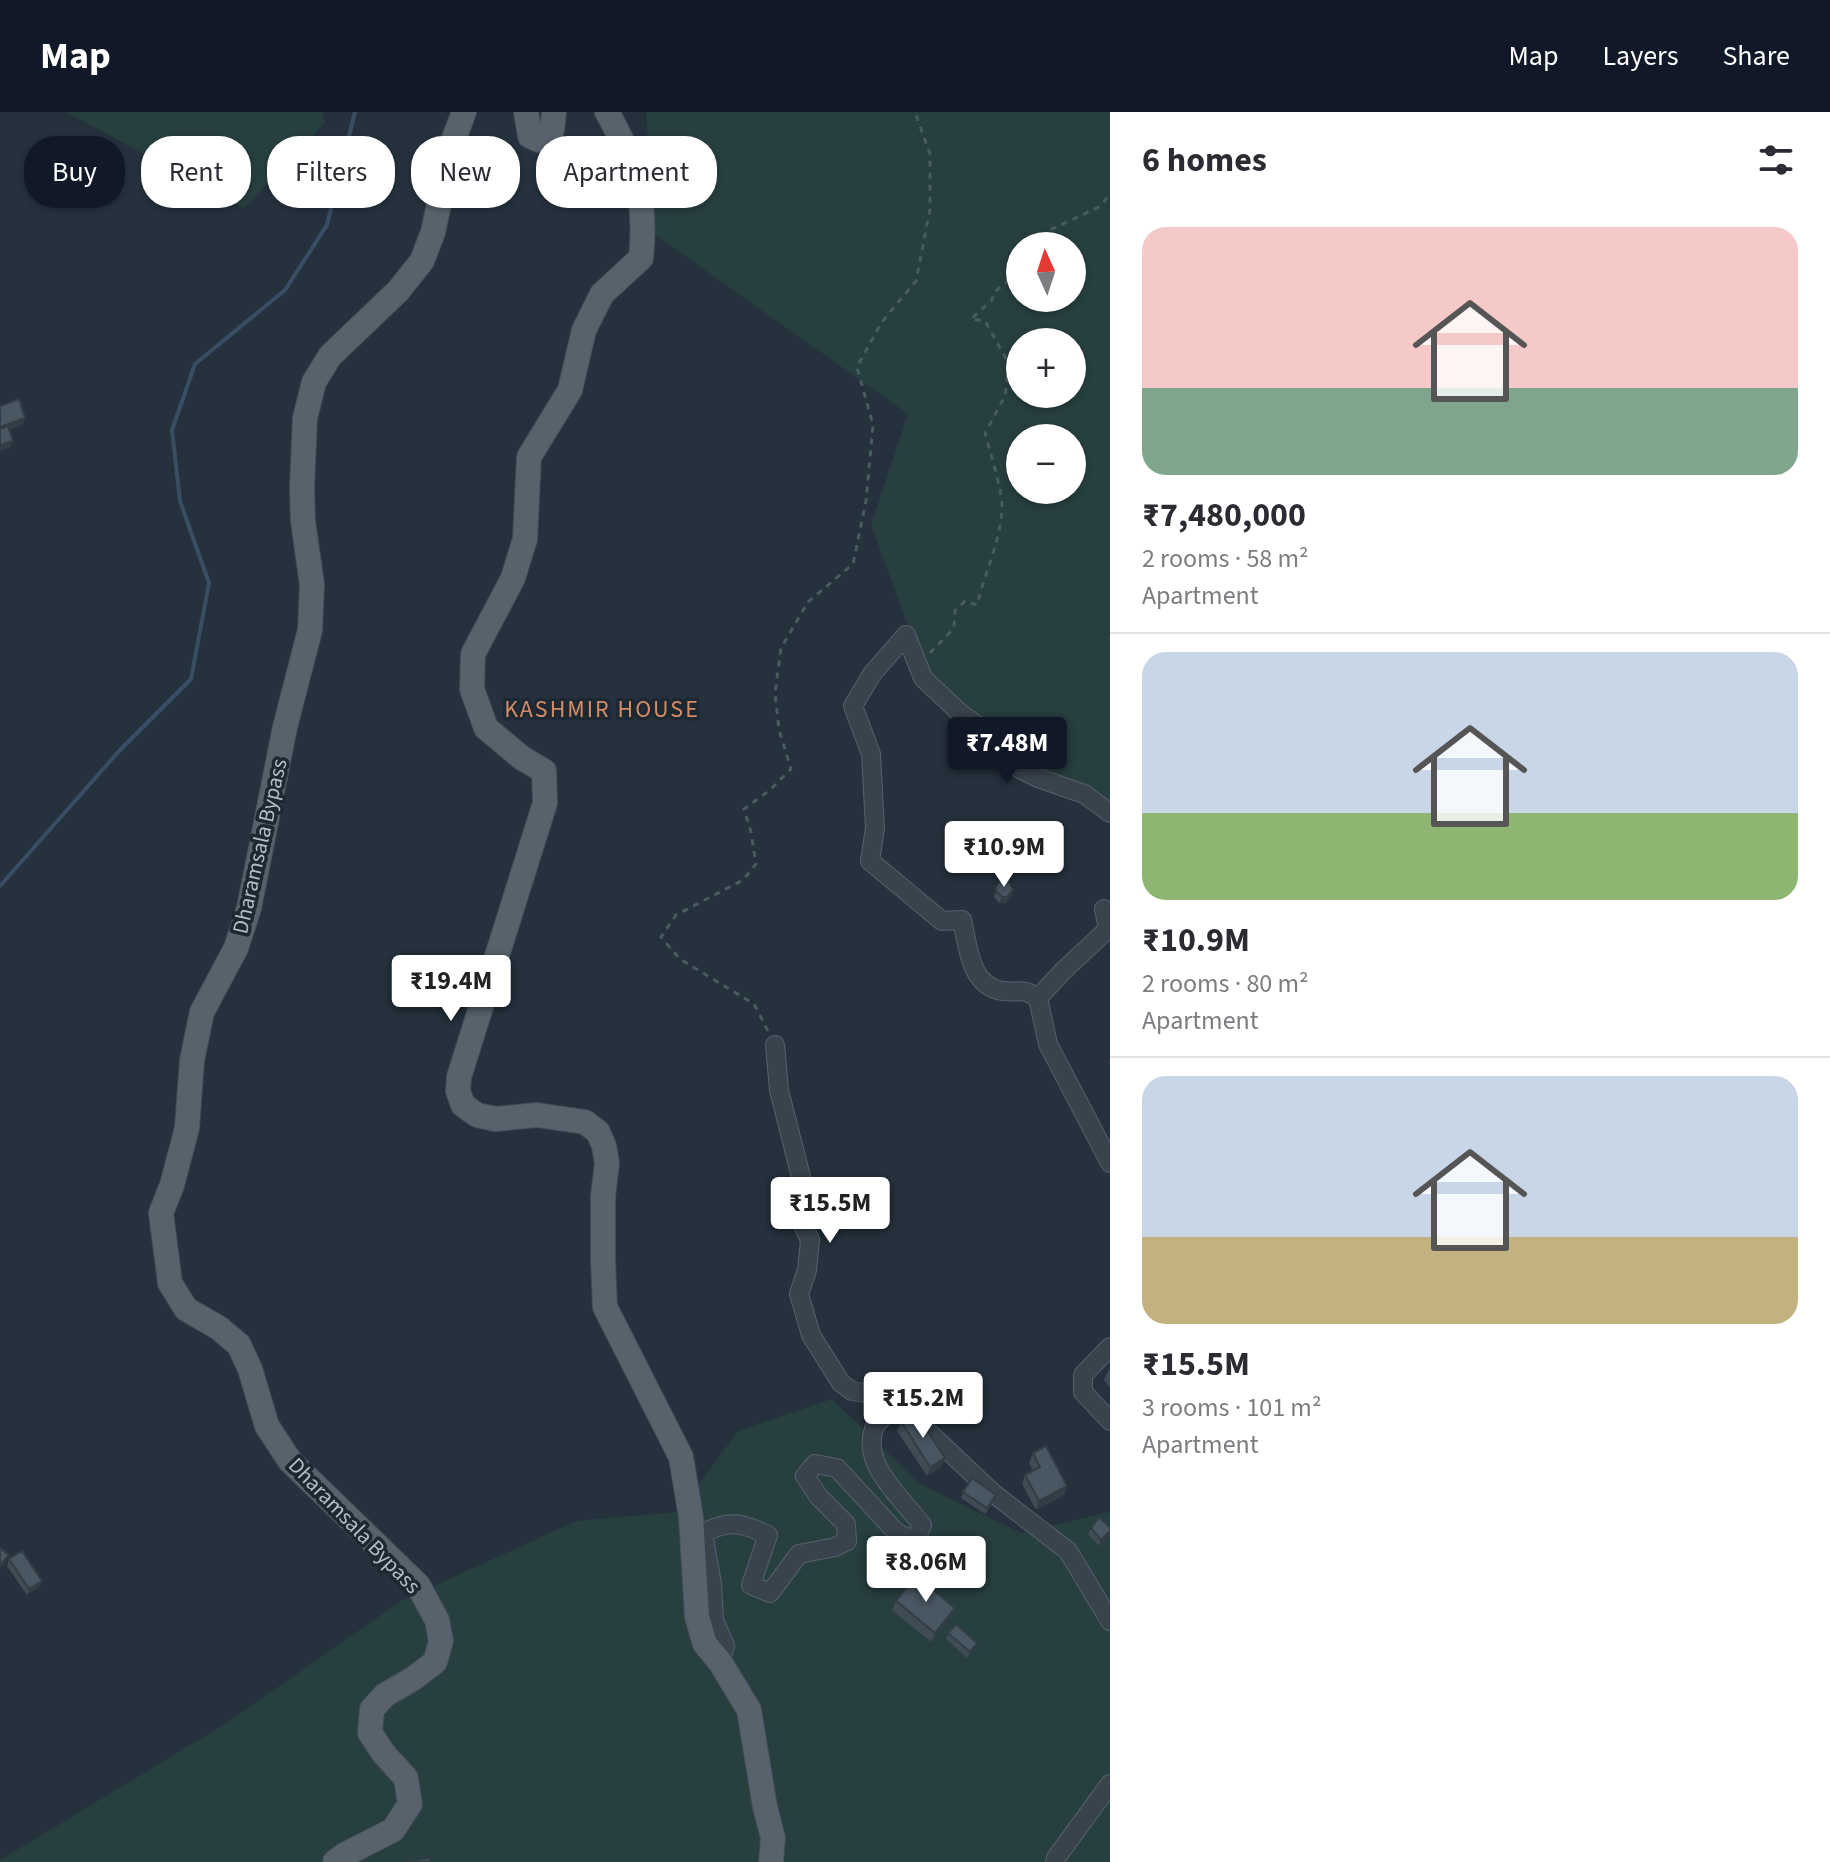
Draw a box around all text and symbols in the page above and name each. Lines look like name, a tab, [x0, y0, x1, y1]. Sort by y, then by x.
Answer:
text: Map	[40, 29, 111, 83]
text: Map	[1508, 36, 1558, 76]
text: Layers	[1602, 36, 1678, 76]
text: Share	[1722, 36, 1790, 76]
chip: Buy	[24, 136, 125, 208]
chip: Rent	[141, 136, 251, 208]
chip: Filters	[267, 136, 395, 208]
chip: New	[411, 136, 520, 208]
chip: Apartment	[536, 136, 717, 208]
text: 6 homes	[1142, 136, 1267, 185]
icon: filters	[1754, 138, 1798, 182]
north arrow	[1006, 232, 1086, 312]
map controls	[1006, 232, 1086, 504]
icon: home	[1398, 279, 1542, 423]
button: +	[1006, 328, 1086, 408]
button: −	[1006, 424, 1086, 504]
text: ₹7,480,000	[1142, 491, 1306, 540]
text: 2 rooms · 58 m²	[1142, 540, 1309, 577]
text: Apartment	[1142, 577, 1259, 614]
district label: KASHMIR HOUSE	[504, 692, 700, 727]
icon: home	[1398, 704, 1542, 848]
pin: ₹7.48M	[942, 717, 1072, 785]
text: ₹7.48M	[966, 724, 1048, 761]
street label: Dharamsala Bypass	[224, 756, 296, 937]
pin: ₹10.9M	[939, 821, 1069, 889]
text: ₹10.9M	[963, 828, 1045, 865]
text: ₹10.9M	[1142, 916, 1250, 965]
pin: ₹19.4M	[386, 955, 516, 1023]
text: ₹19.4M	[410, 962, 492, 999]
text: 2 rooms · 80 m²	[1142, 965, 1309, 1002]
text: Apartment	[1142, 1002, 1259, 1039]
icon: home	[1398, 1128, 1542, 1272]
pin: ₹15.5M	[765, 1177, 895, 1245]
text: ₹15.5M	[789, 1184, 871, 1221]
text: ₹15.5M	[1142, 1340, 1250, 1389]
pin: ₹15.2M	[858, 1372, 988, 1440]
text: ₹15.2M	[882, 1379, 964, 1416]
text: 3 rooms · 101 m²	[1142, 1389, 1321, 1426]
text: Apartment	[1142, 1426, 1259, 1463]
street label: Dharamsala Bypass	[281, 1450, 428, 1601]
pin: ₹8.06M	[861, 1536, 991, 1604]
text: ₹8.06M	[885, 1543, 967, 1580]

